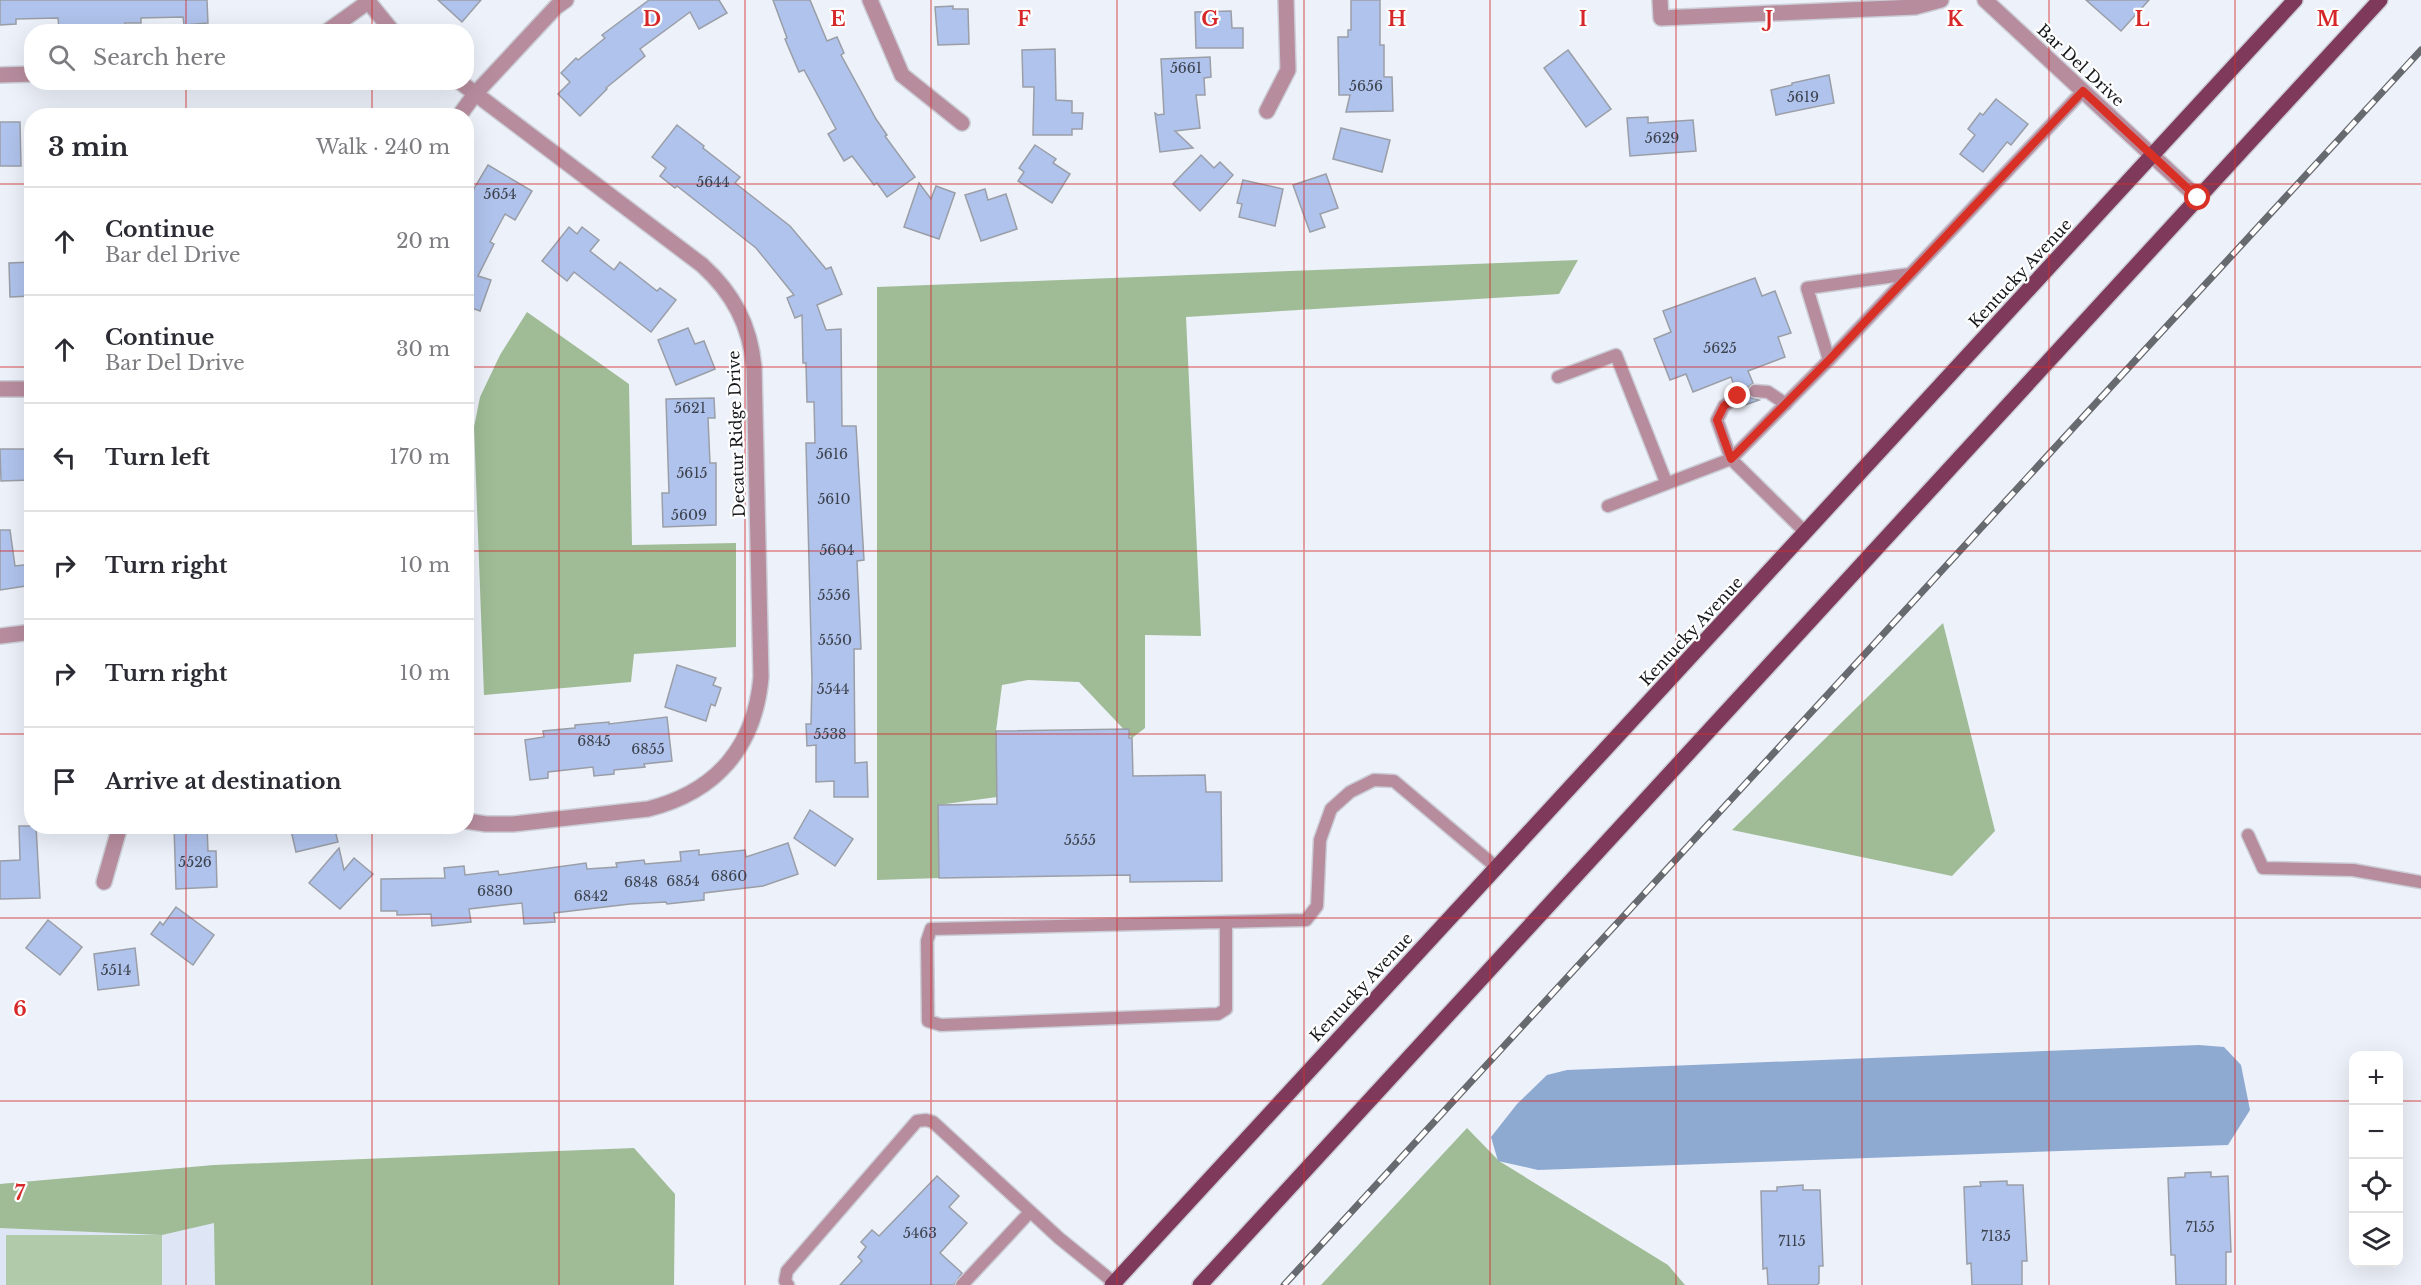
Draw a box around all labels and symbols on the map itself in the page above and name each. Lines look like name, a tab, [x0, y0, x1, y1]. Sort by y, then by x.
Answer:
text: D	[643, 7, 661, 31]
text: E	[830, 7, 846, 31]
text: F	[1017, 7, 1031, 31]
text: G	[1201, 7, 1219, 31]
text: H	[1388, 7, 1407, 31]
text: I	[1579, 7, 1587, 31]
text: J	[1761, 7, 1773, 31]
text: K	[1947, 7, 1964, 31]
text: L	[2134, 7, 2150, 31]
text: M	[2317, 7, 2340, 31]
street label: Bar Del Drive	[2033, 20, 2129, 110]
house number: 5661	[1170, 59, 1202, 77]
house number: 5656	[1349, 77, 1383, 95]
house number: 5619	[1787, 88, 1819, 106]
house number: 5629	[1645, 129, 1679, 147]
house number: 5644	[696, 173, 730, 191]
route start	[2184, 184, 2210, 210]
house number: 5654	[483, 185, 517, 203]
street label: Kentucky Avenue	[1964, 214, 2076, 332]
house number: 5625	[1703, 339, 1737, 357]
street label: Decatur Ridge Drive	[723, 350, 749, 518]
route end	[1724, 382, 1750, 408]
house number: 5621	[674, 399, 706, 417]
house number: 5616	[816, 445, 848, 463]
house number: 5615	[676, 464, 708, 482]
house number: 5610	[817, 490, 851, 508]
house number: 5609	[671, 506, 707, 524]
house number: 5604	[819, 541, 855, 559]
street label: Kentucky Avenue	[1635, 572, 1747, 690]
house number: 5556	[818, 586, 850, 604]
house number: 5550	[818, 631, 852, 649]
house number: 5544	[817, 680, 849, 698]
house number: 5538	[813, 725, 847, 743]
house number: 6845	[577, 732, 611, 750]
house number: 6855	[631, 740, 665, 758]
house number: 5555	[1064, 831, 1096, 849]
house number: 5526	[178, 853, 212, 871]
house number: 6860	[711, 867, 747, 885]
house number: 6854	[666, 872, 700, 890]
house number: 6848	[624, 873, 658, 891]
house number: 6830	[477, 882, 513, 900]
house number: 6842	[574, 887, 608, 905]
street label: Kentucky Avenue	[1305, 928, 1417, 1046]
house number: 5514	[101, 961, 131, 979]
text: 6	[13, 997, 27, 1021]
text: 7	[15, 1181, 26, 1205]
house number: 7155	[2185, 1218, 2215, 1236]
house number: 5463	[903, 1224, 937, 1242]
house number: 7135	[1981, 1227, 2011, 1245]
house number: 7115	[1778, 1232, 1806, 1250]

